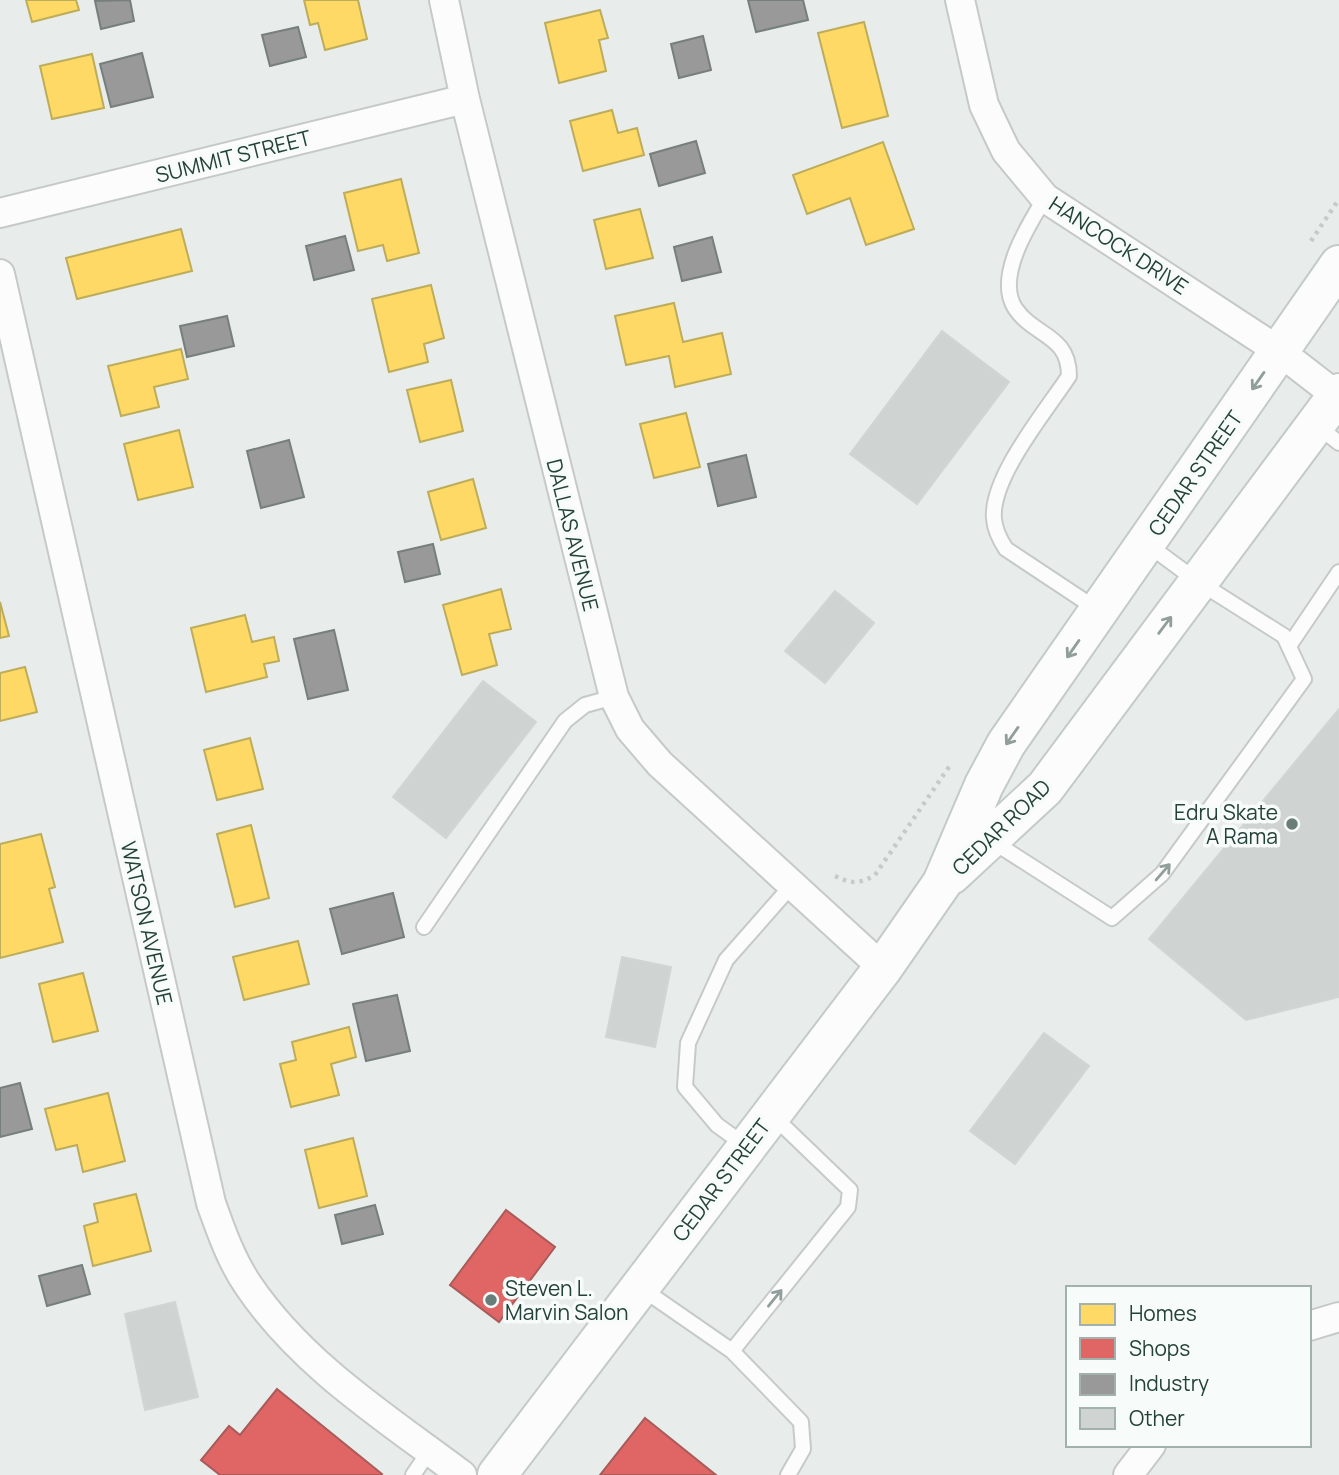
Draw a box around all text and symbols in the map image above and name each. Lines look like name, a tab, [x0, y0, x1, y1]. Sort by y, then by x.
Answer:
street label: SUMMIT STREET	[152, 123, 314, 189]
street label: HANCOCK DRIVE	[1044, 190, 1194, 300]
one-way arrow	[1251, 371, 1265, 390]
street label: CEDAR STREET	[1141, 405, 1249, 541]
street label: DALLAS AVENUE	[541, 456, 605, 614]
one-way arrow	[1157, 615, 1172, 634]
one-way arrow	[1066, 639, 1080, 658]
one-way arrow	[1005, 726, 1019, 745]
street label: CEDAR ROAD	[946, 773, 1056, 881]
place label: Edru Skate A Rama	[1174, 798, 1278, 850]
marker: Edru Skate A Rama	[1284, 816, 1300, 832]
street label: WATSON AVENUE	[115, 838, 179, 1008]
one-way arrow	[1155, 863, 1171, 881]
street label: CEDAR STREET	[666, 1113, 777, 1247]
place label: Steven L. Marvin Salon	[505, 1274, 629, 1326]
legend	[1066, 1286, 1311, 1447]
one-way arrow	[767, 1289, 783, 1307]
marker: Steven L. Marvin Salon	[483, 1292, 499, 1308]
text: Homes	[1129, 1299, 1197, 1327]
text: Shops	[1129, 1334, 1190, 1362]
text: Industry	[1129, 1369, 1209, 1397]
text: Other	[1129, 1404, 1185, 1432]

